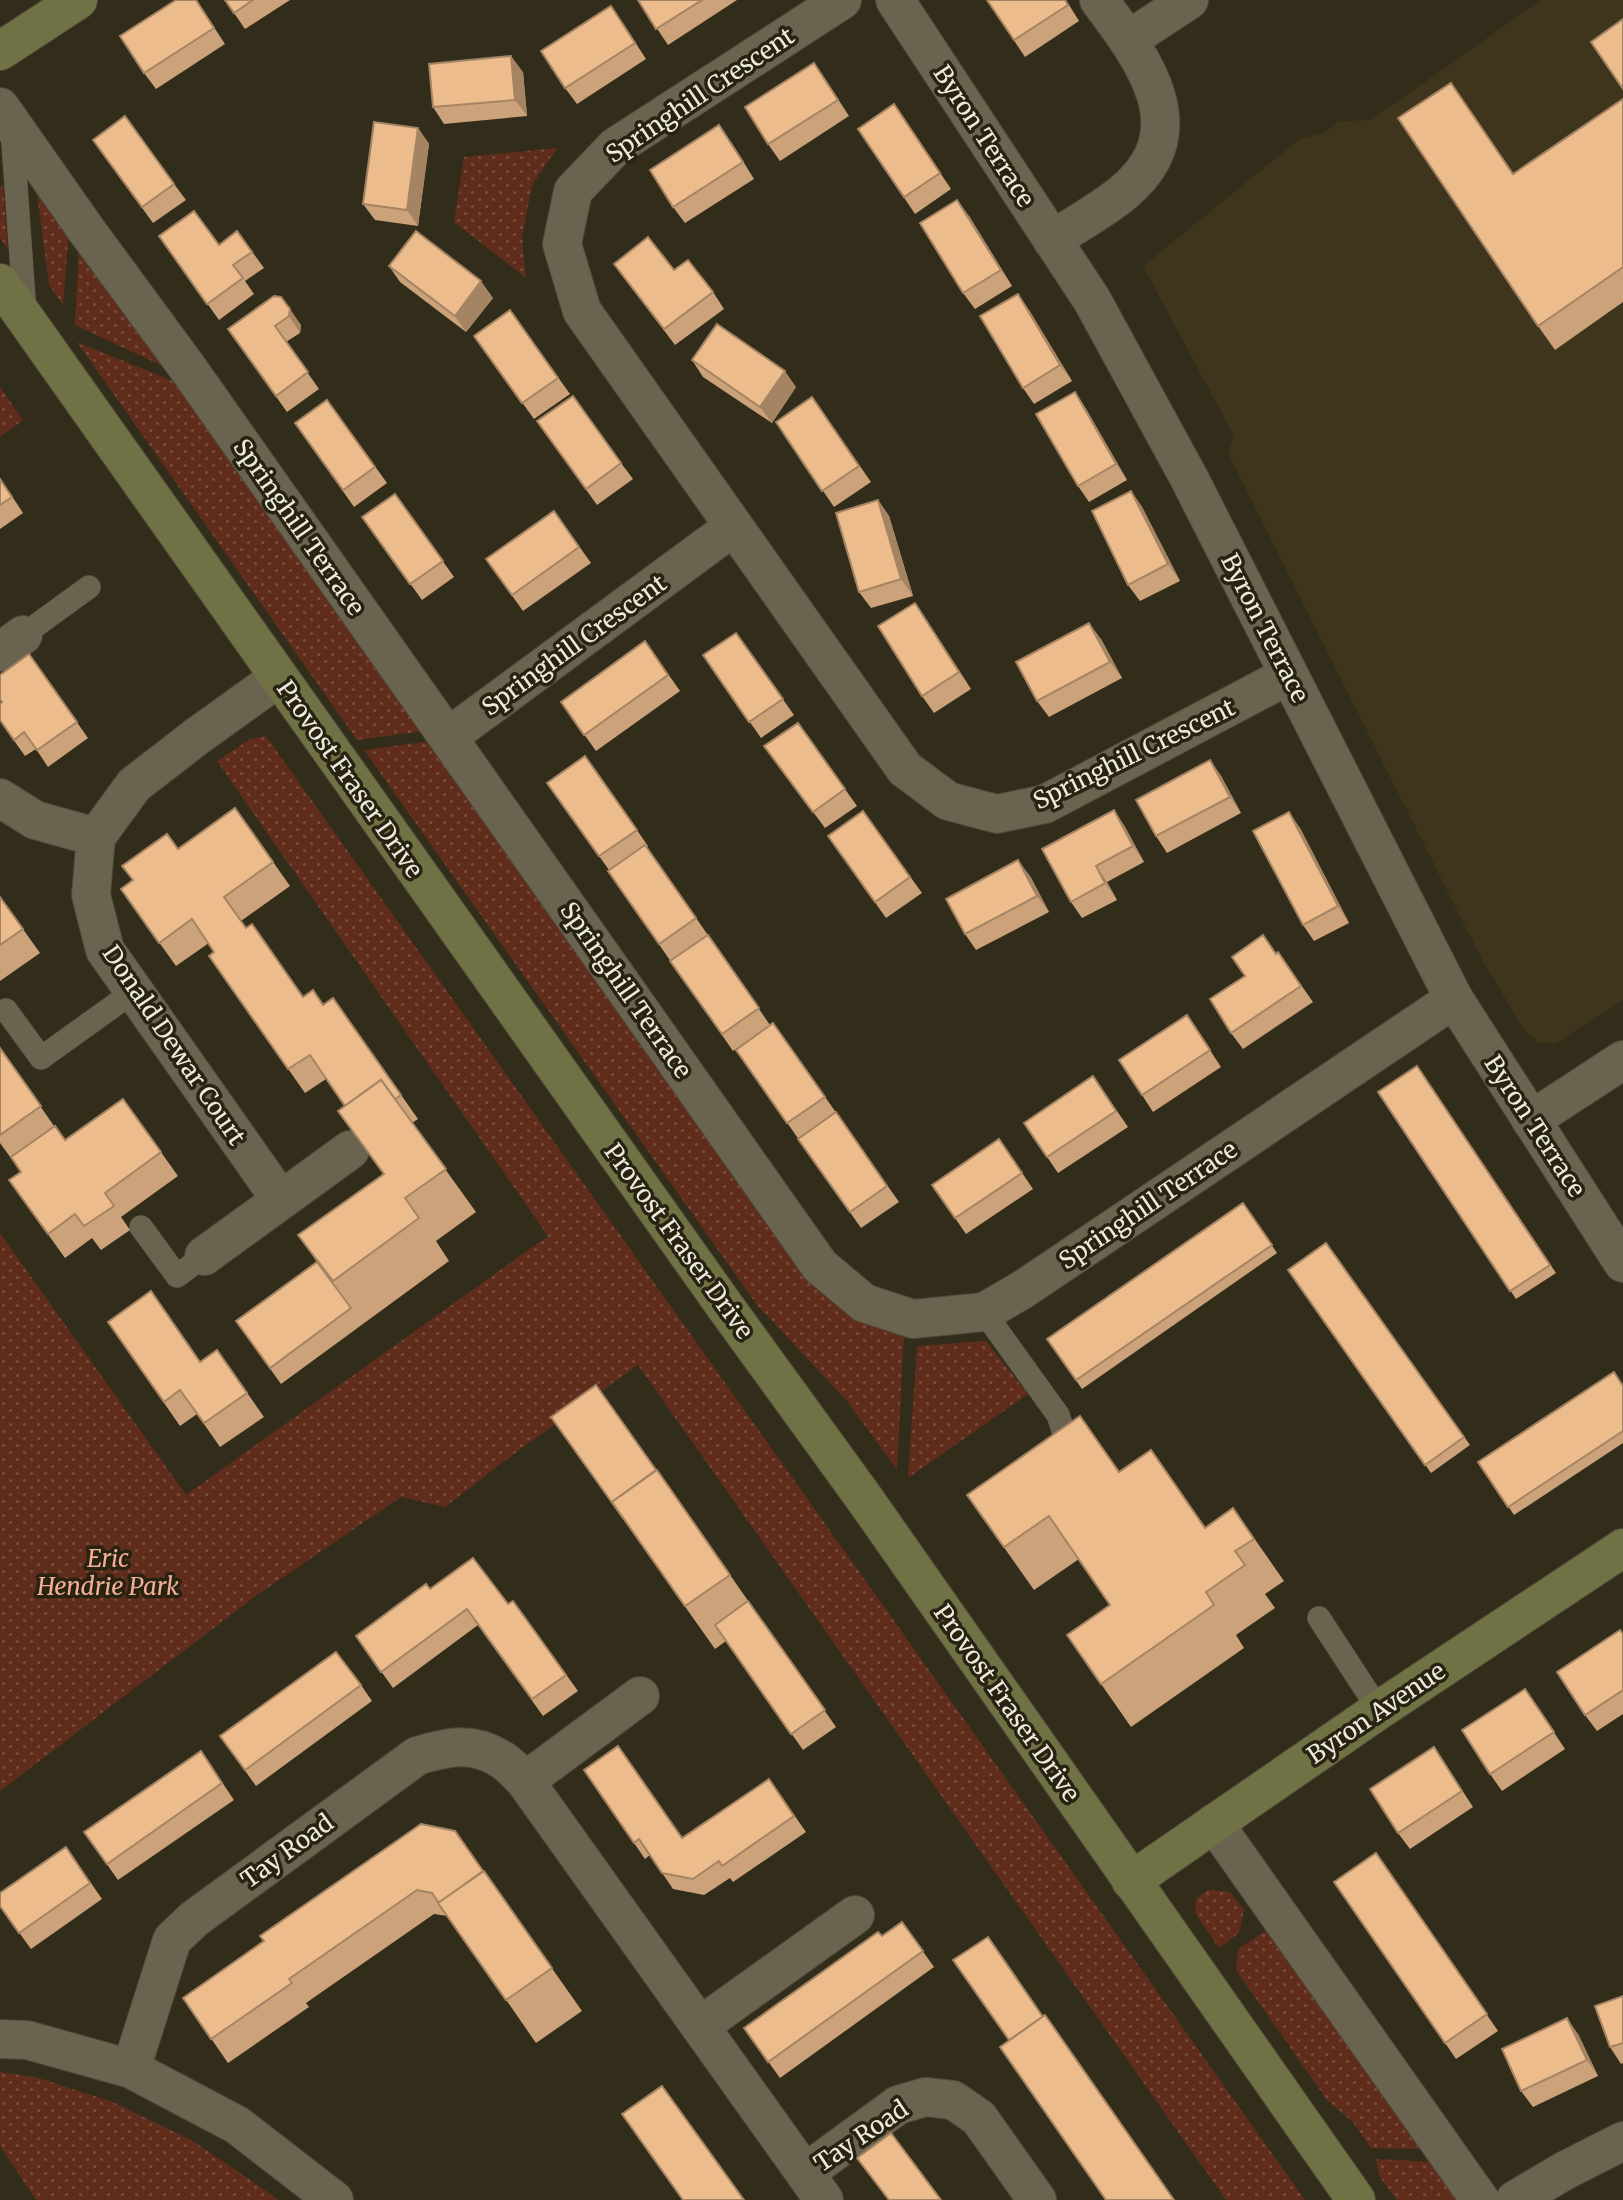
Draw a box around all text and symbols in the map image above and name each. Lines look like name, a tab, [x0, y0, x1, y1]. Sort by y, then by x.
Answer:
street label: Springhill Crescent	[600, 20, 801, 170]
street label: Byron Terrace	[927, 59, 1041, 213]
street label: Springhill Terrace	[226, 433, 372, 621]
street label: Byron Terrace	[1214, 548, 1316, 708]
street label: Springhill Crescent	[476, 567, 673, 722]
street label: Provost Fraser Drive	[270, 674, 430, 884]
street label: Springhill Crescent	[1028, 691, 1241, 816]
street label: Springhill Terrace	[553, 896, 699, 1084]
street label: Donald Dewar Court	[96, 939, 253, 1151]
street label: Byron Terrace	[1478, 1049, 1592, 1203]
street label: Springhill Terrace	[1053, 1134, 1243, 1276]
street label: Provost Fraser Drive	[598, 1137, 760, 1345]
park label: Eric Hendrie Park	[36, 1543, 179, 1602]
street label: Provost Fraser Drive	[927, 1598, 1087, 1808]
street label: Byron Avenue	[1301, 1655, 1451, 1771]
street label: Tay Road	[235, 1807, 339, 1895]
street label: Tay Road	[808, 2093, 914, 2179]

